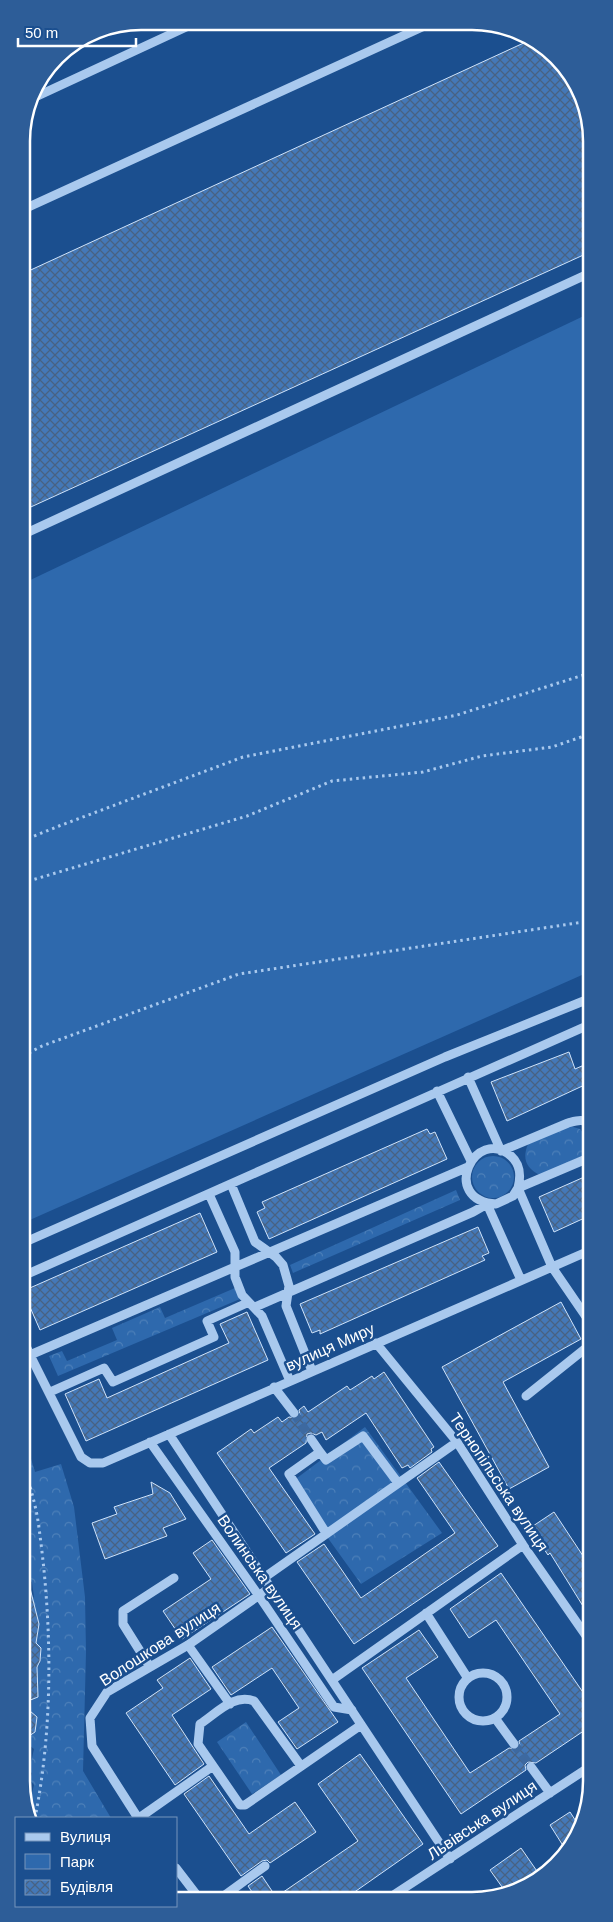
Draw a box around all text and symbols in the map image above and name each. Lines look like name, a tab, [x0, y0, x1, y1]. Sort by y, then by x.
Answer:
scale bar	[18, 15, 135, 47]
text: 50 m	[25, 24, 58, 41]
street label: вулиця Миру	[283, 1320, 377, 1374]
street label: Тернопільська вулиця	[446, 1410, 552, 1554]
street label: Волинська вулиця	[214, 1512, 306, 1632]
street label: Волошкова вулиця	[97, 1599, 223, 1689]
street label: Львівська вулиця	[424, 1777, 540, 1863]
legend	[15, 1817, 178, 1907]
text: Вулиця	[60, 1828, 111, 1845]
text: Парк	[60, 1853, 94, 1870]
text: Будівля	[60, 1878, 113, 1895]

